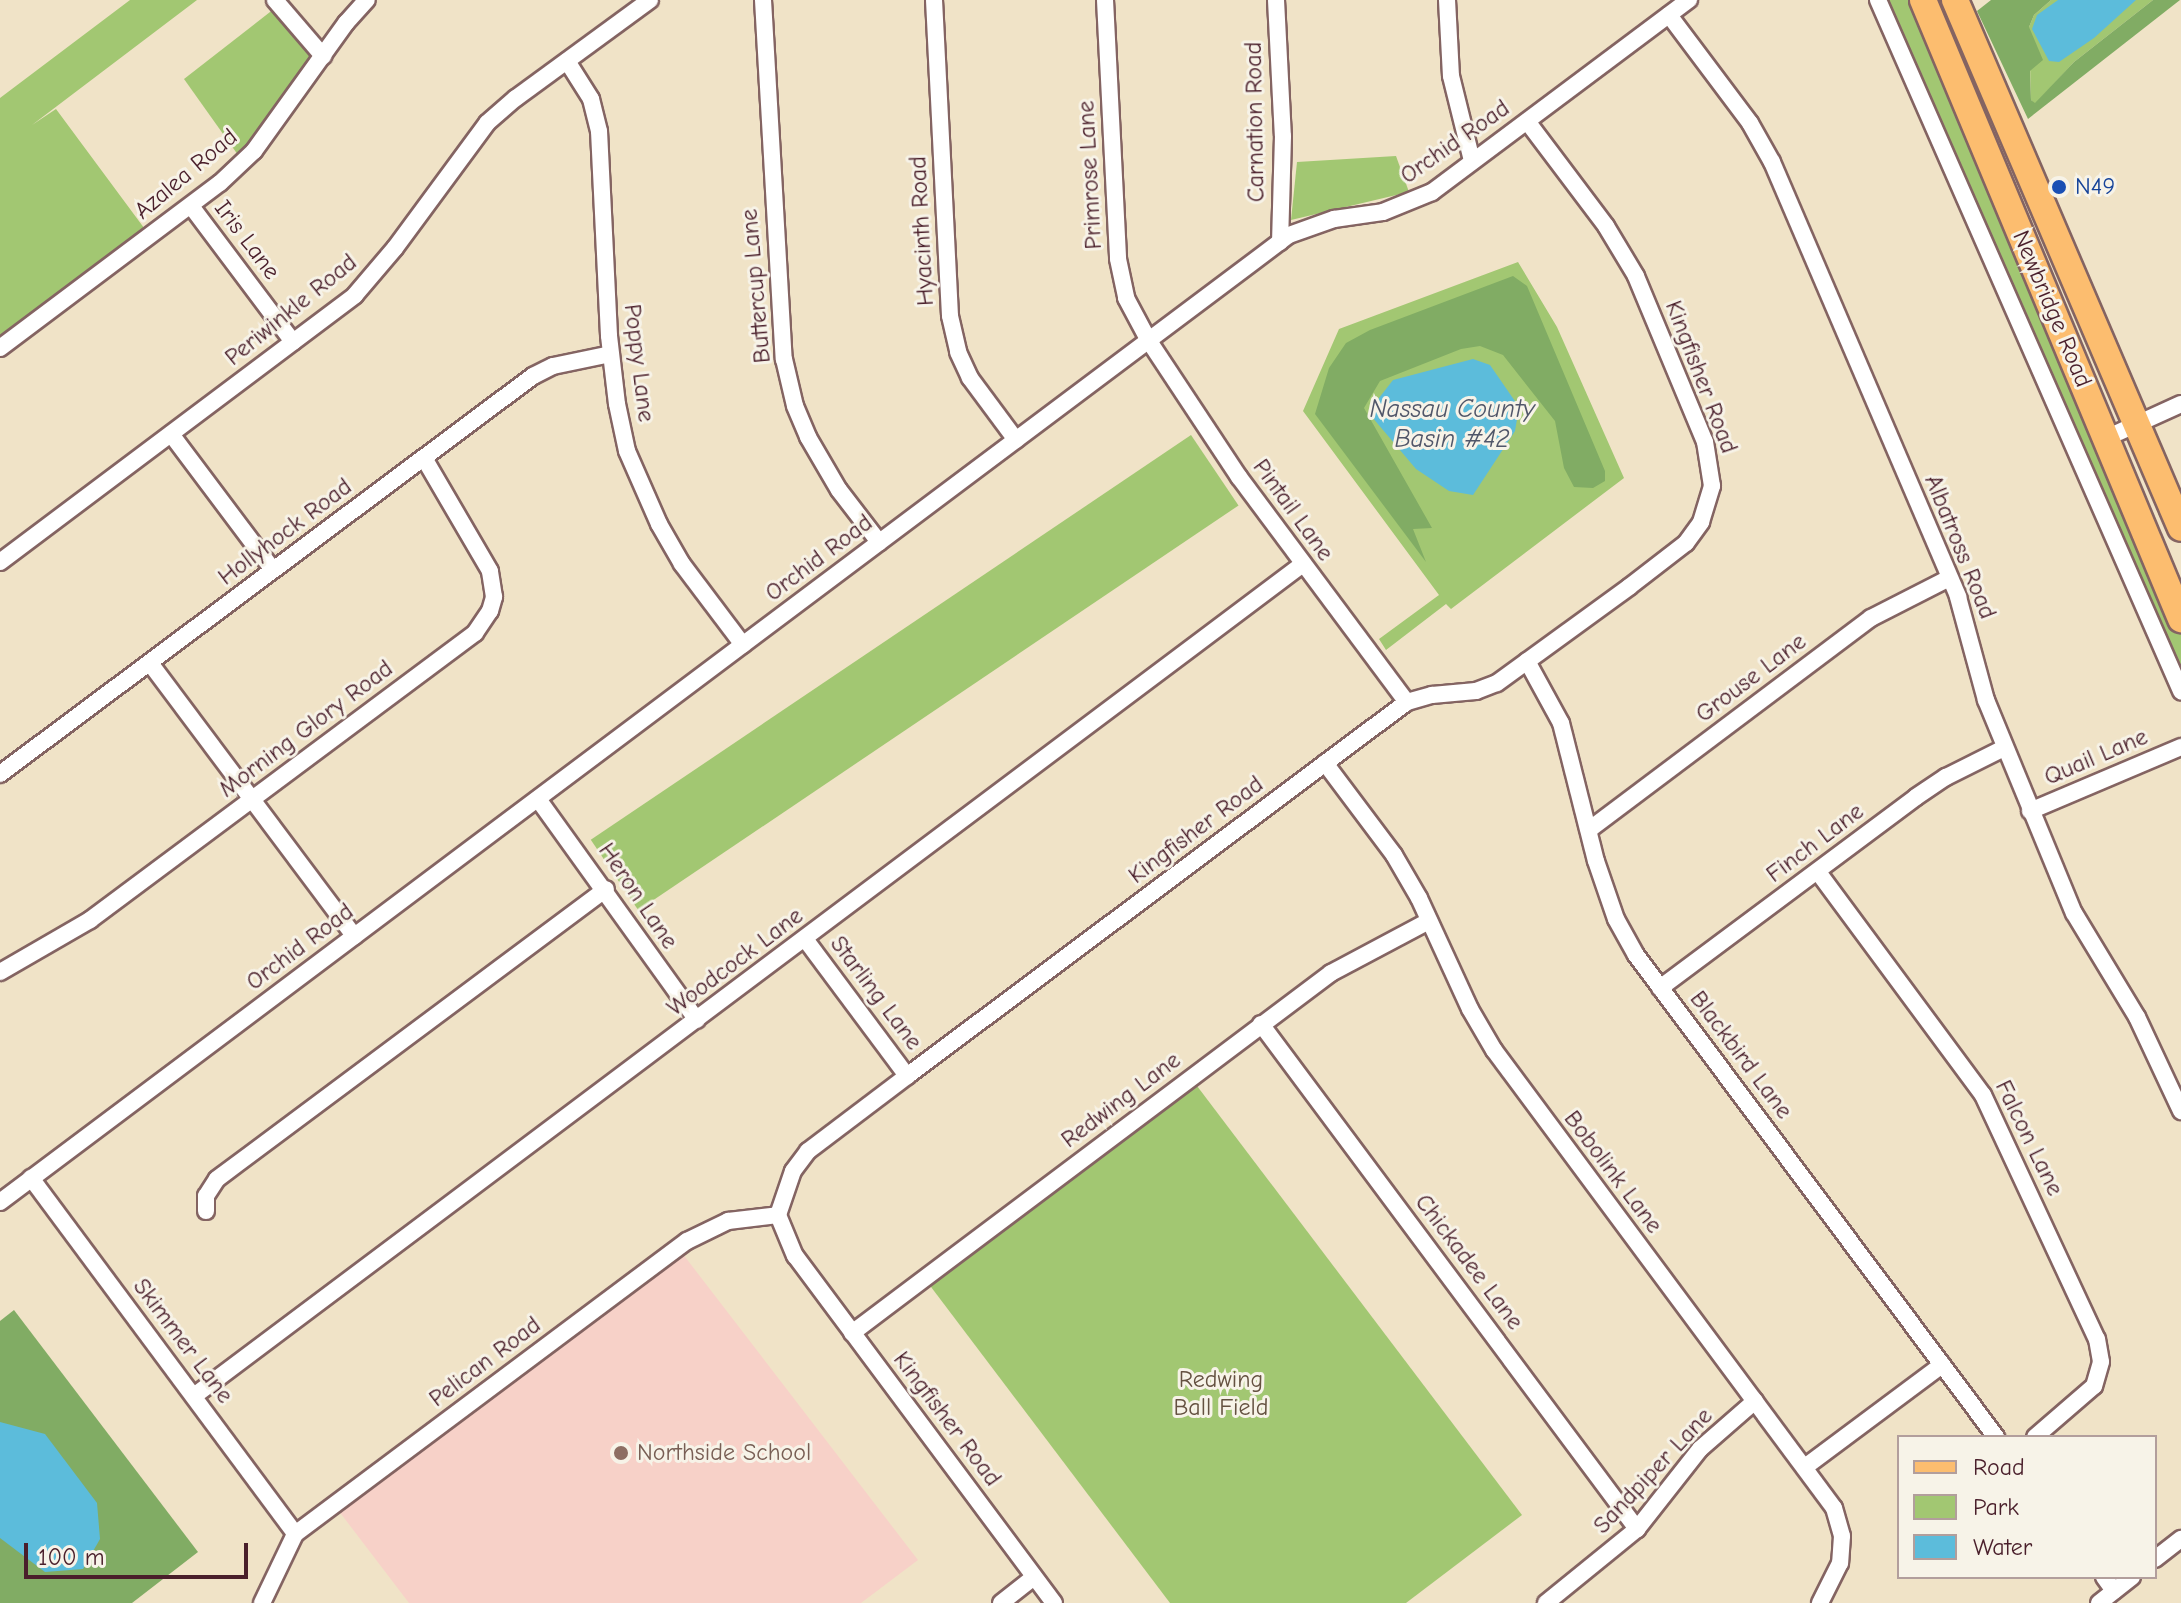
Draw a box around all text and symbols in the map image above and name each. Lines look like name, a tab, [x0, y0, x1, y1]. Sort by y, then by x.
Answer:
street label: Carnation Road	[1239, 42, 1271, 202]
street label: Orchid Road	[1395, 94, 1515, 190]
street label: Primrose Lane	[1072, 100, 1108, 250]
street label: Azalea Road	[129, 123, 243, 225]
street label: Hyacinth Road	[904, 155, 940, 307]
place label: N49	[2075, 173, 2115, 201]
marker: N49	[2050, 178, 2068, 196]
street label: Iris Lane	[208, 195, 286, 285]
street label: Buttercup Lane	[735, 208, 777, 364]
street label: Newbridge Road	[2006, 226, 2098, 392]
street label: Periwinkle Road	[219, 248, 363, 372]
street label: Kingfisher Road	[1659, 297, 1743, 457]
street label: Poppy Lane	[617, 302, 661, 424]
water label: Nassau County Basin #42	[1369, 394, 1535, 456]
street label: Pintail Lane	[1246, 454, 1340, 566]
street label: Albatross Road	[1918, 471, 2002, 623]
street label: Hollyhock Road	[212, 472, 358, 592]
street label: Orchid Road	[760, 508, 878, 608]
street label: Grouse Lane	[1690, 627, 1812, 729]
street label: Morning Glory Road	[213, 654, 399, 804]
street label: Quail Lane	[2040, 722, 2152, 792]
street label: Kingfisher Road	[1123, 770, 1269, 890]
street label: Finch Lane	[1761, 797, 1869, 889]
street label: Heron Lane	[592, 837, 684, 955]
street label: Orchid Road	[241, 897, 359, 997]
street label: Woodcock Lane	[661, 902, 809, 1022]
street label: Starling Lane	[824, 930, 928, 1056]
street label: Blackbird Lane	[1684, 985, 1798, 1125]
street label: Redwing Lane	[1056, 1046, 1186, 1154]
street label: Falcon Lane	[1989, 1076, 2069, 1200]
street label: Bobolink Lane	[1558, 1105, 1668, 1239]
street label: Chickadee Lane	[1409, 1189, 1529, 1335]
street label: Skimmer Lane	[127, 1273, 239, 1409]
street label: Pelican Road	[424, 1311, 546, 1413]
street label: Kingfisher Road	[887, 1346, 1007, 1492]
park label: Redwing Ball Field	[1173, 1366, 1269, 1422]
street label: Sandpiper Lane	[1587, 1402, 1719, 1540]
legend	[1897, 1435, 2157, 1579]
place label: Northside School	[637, 1439, 811, 1467]
marker: Northside School	[612, 1444, 630, 1462]
text: Road	[1973, 1453, 2025, 1481]
text: Park	[1973, 1493, 2019, 1521]
scale bar	[28, 1527, 252, 1577]
text: Water	[1973, 1533, 2032, 1561]
text: 100 m	[38, 1543, 105, 1571]

